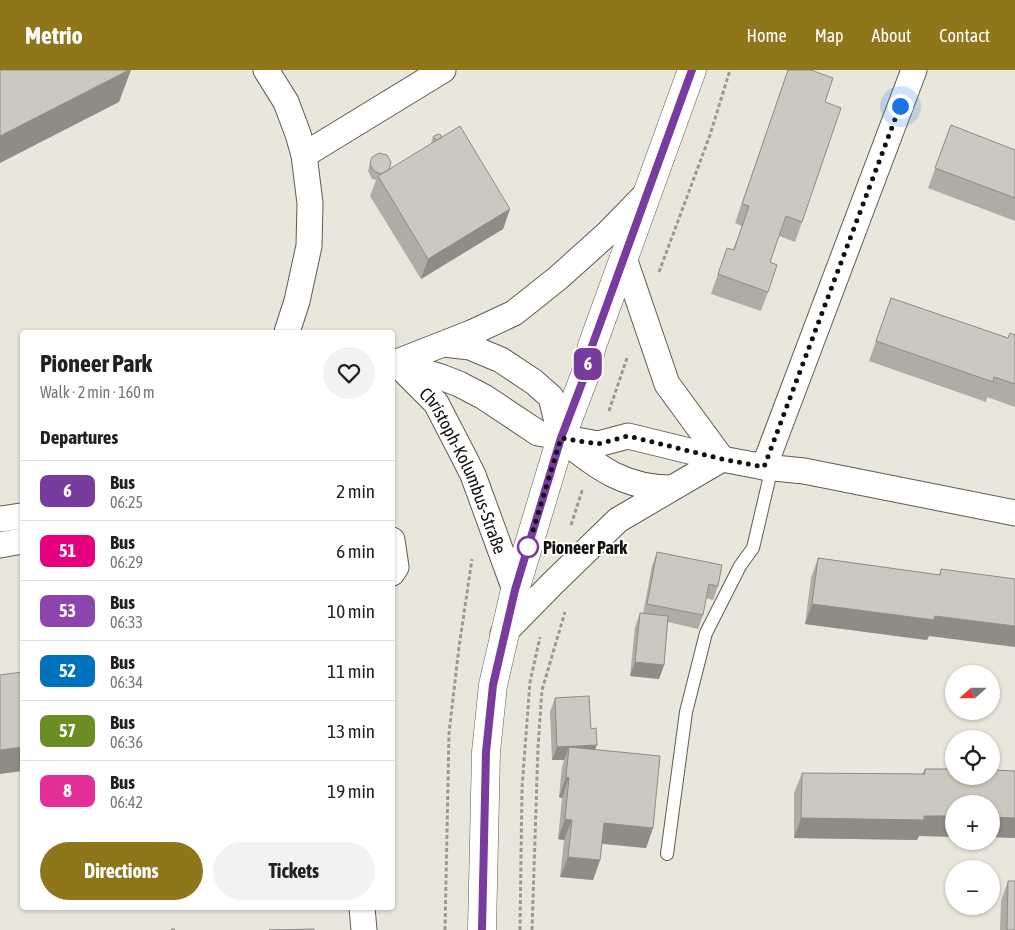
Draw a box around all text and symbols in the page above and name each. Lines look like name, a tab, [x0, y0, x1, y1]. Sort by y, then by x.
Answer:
text: Metrio	[25, 22, 83, 49]
text: Home	[747, 25, 787, 46]
text: Map	[815, 25, 844, 46]
text: About	[872, 25, 911, 46]
text: Contact	[939, 25, 990, 46]
your location	[888, 94, 913, 119]
button: heart	[323, 347, 375, 399]
line badge: 6	[572, 348, 604, 380]
text: Pioneer Park	[40, 350, 152, 377]
text: 6	[584, 353, 592, 374]
text: Walk · 2 min · 160 m	[40, 383, 154, 401]
street label: Christoph-Kolumbus-Straße	[416, 383, 511, 556]
text: Departures	[40, 426, 118, 448]
text: Bus	[110, 471, 135, 493]
text: 6	[63, 480, 72, 501]
text: 2 min	[336, 480, 375, 502]
text: 06:25	[110, 493, 143, 511]
text: Bus	[110, 531, 135, 553]
marker: Pioneer Park	[517, 536, 539, 558]
place label: Pioneer Park	[543, 537, 628, 558]
text: 51	[59, 540, 76, 561]
text: 6 min	[336, 540, 375, 562]
text: 06:29	[110, 553, 143, 571]
text: Bus	[110, 591, 135, 613]
text: 53	[59, 600, 76, 621]
text: 10 min	[327, 600, 375, 622]
text: 06:33	[110, 613, 143, 631]
text: Bus	[110, 651, 135, 673]
text: 52	[59, 660, 76, 681]
text: 11 min	[327, 660, 375, 682]
north arrow	[945, 665, 1000, 720]
map controls	[945, 665, 1000, 915]
text: 06:34	[110, 673, 143, 691]
text: Bus	[110, 711, 135, 733]
text: 57	[59, 720, 76, 741]
text: 13 min	[327, 720, 375, 742]
button: locate	[945, 730, 1000, 785]
text: 06:36	[110, 733, 143, 751]
text: Bus	[110, 771, 135, 793]
text: 8	[63, 780, 72, 801]
text: 19 min	[327, 780, 375, 802]
text: 06:42	[110, 793, 143, 811]
button: +	[945, 795, 1000, 850]
button: Directions	[40, 842, 203, 900]
button: Tickets	[213, 842, 375, 900]
button: −	[945, 860, 1000, 915]

